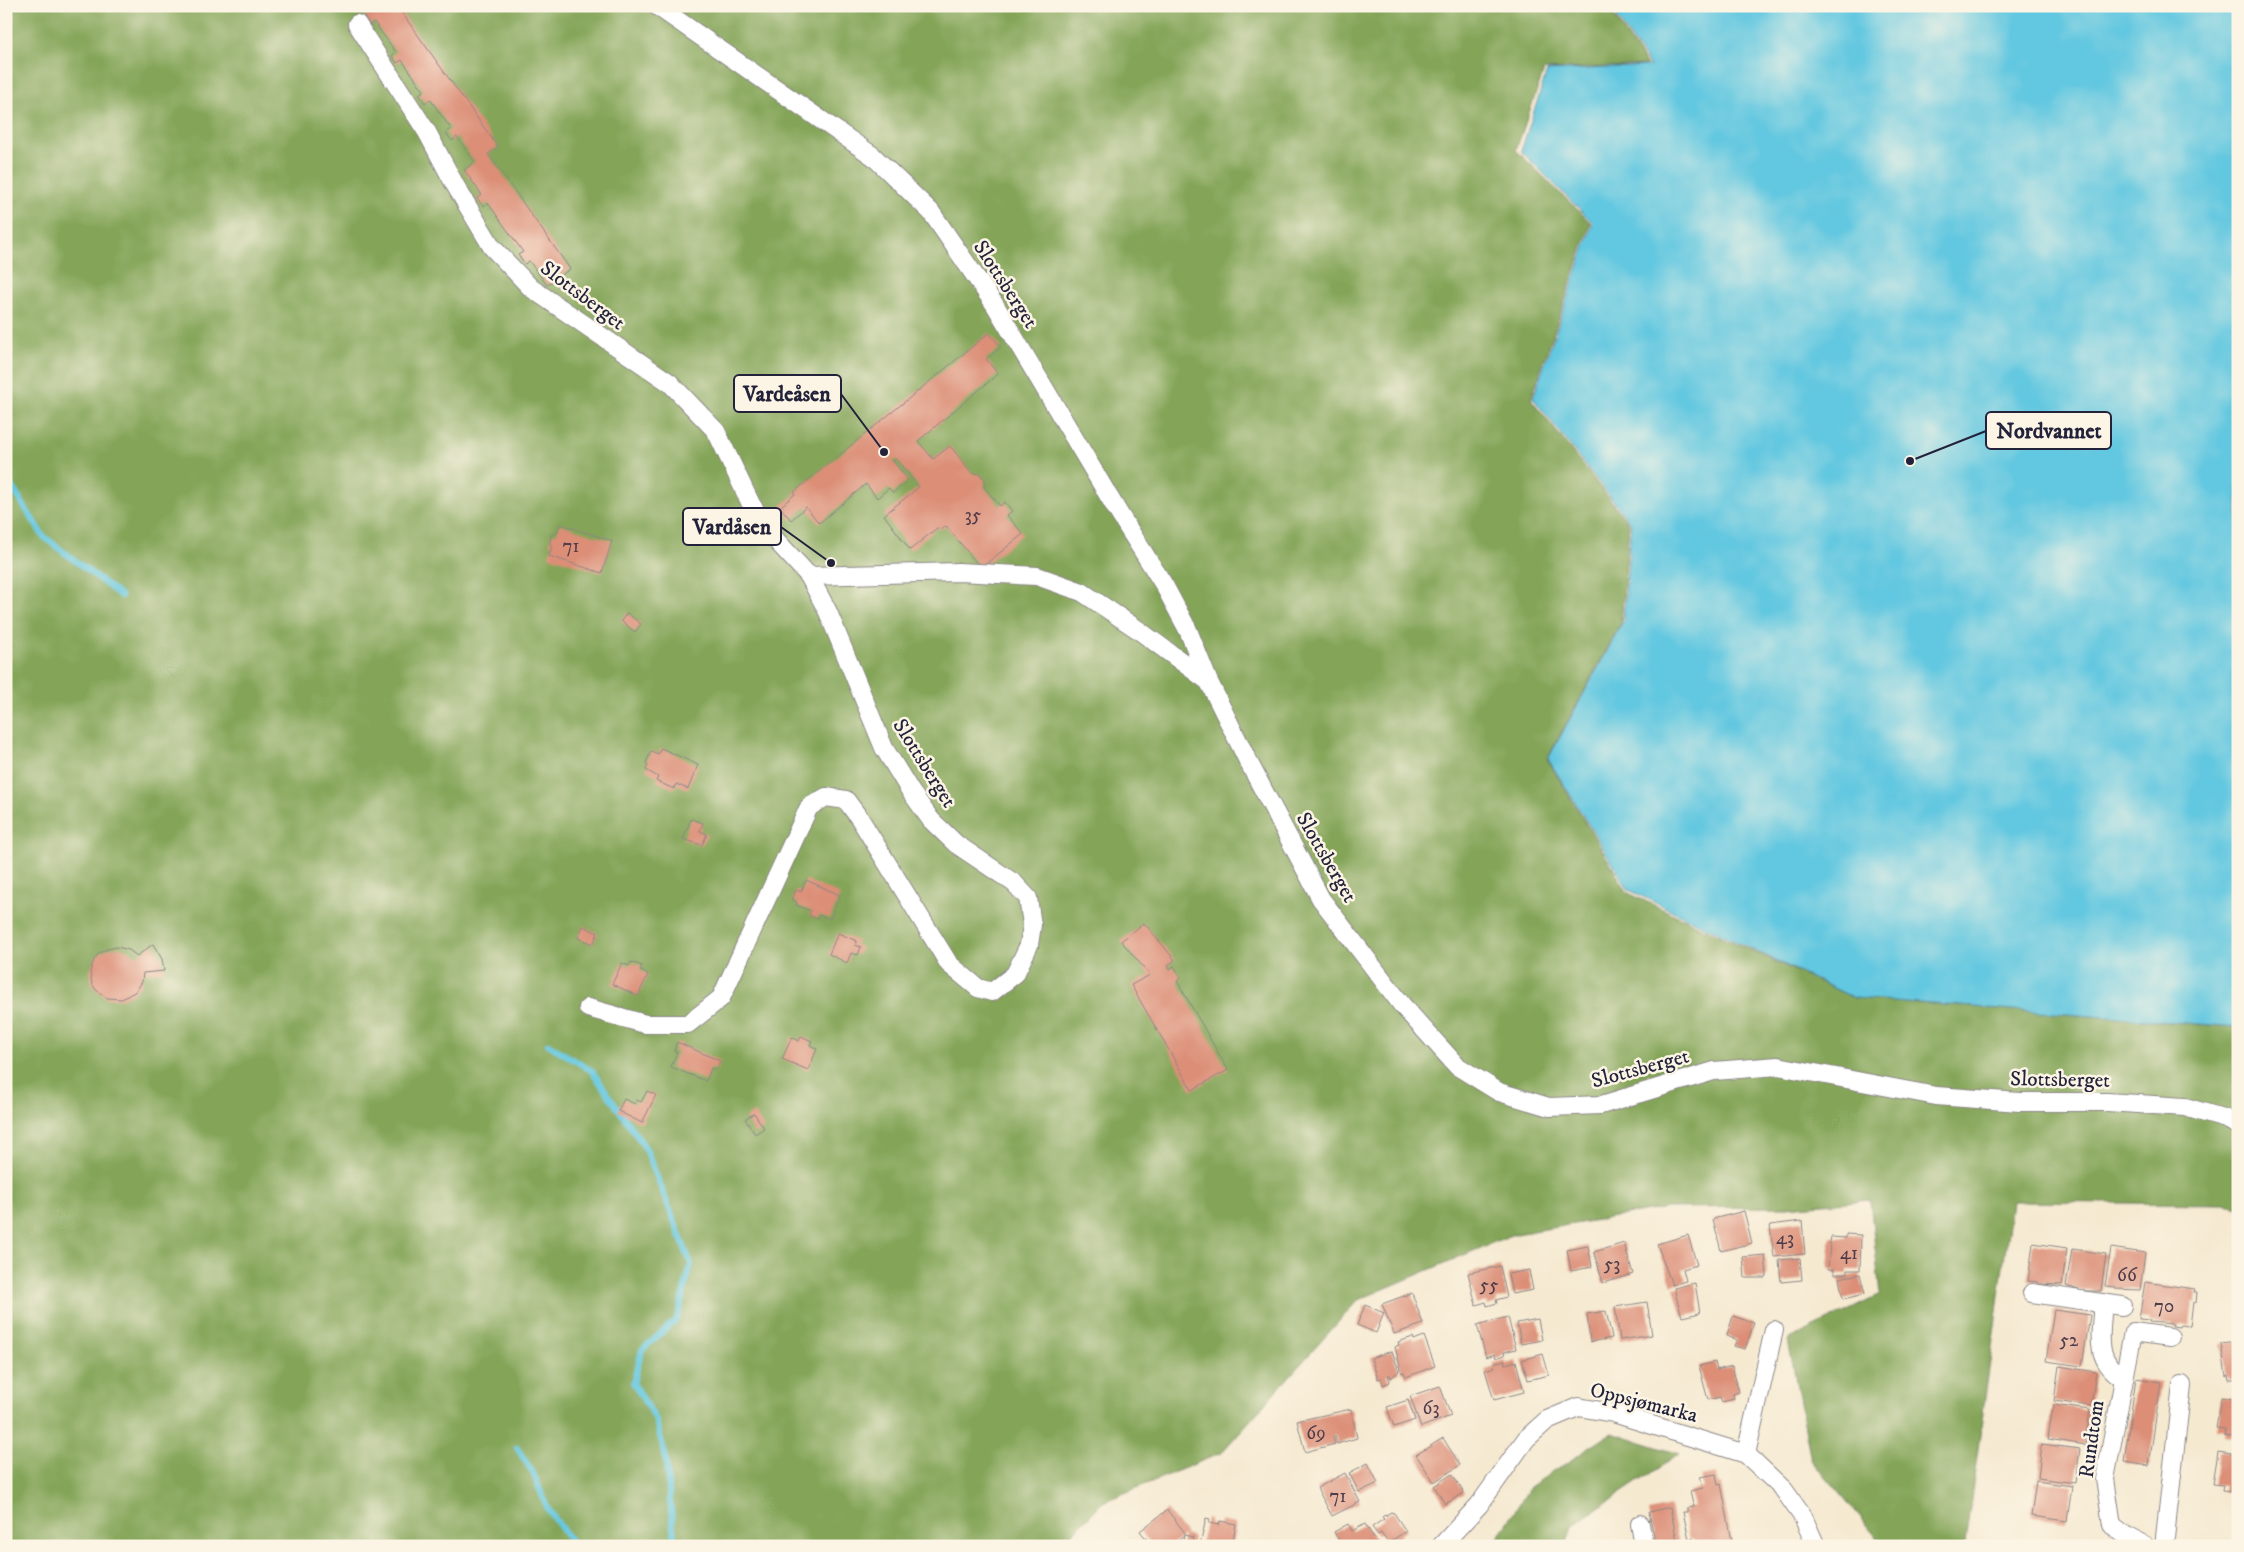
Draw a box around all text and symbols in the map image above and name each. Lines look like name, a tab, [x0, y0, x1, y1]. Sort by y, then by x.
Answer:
street label: Slottsberget	[967, 236, 1043, 334]
street label: Slottsberget	[535, 255, 630, 336]
callout: Vardeåsen	[734, 375, 841, 412]
text: Vardeåsen	[742, 381, 831, 408]
callout: Nordvannet	[1986, 412, 2111, 449]
text: Nordvannet	[1996, 418, 2102, 445]
house number: 35	[965, 504, 982, 527]
callout: Vardåsen	[683, 508, 781, 545]
text: Vardåsen	[692, 514, 772, 541]
house number: 71	[563, 535, 580, 558]
street label: Slottsberget	[887, 714, 962, 813]
street label: Slottsberget	[1290, 808, 1363, 907]
street label: Slottsberget	[1589, 1043, 1692, 1094]
street label: Slottsberget	[2010, 1066, 2110, 1094]
house number: 43	[1776, 1227, 1794, 1250]
house number: 41	[1840, 1242, 1858, 1265]
house number: 53	[1604, 1253, 1620, 1276]
house number: 66	[2117, 1264, 2138, 1287]
house number: 55	[1480, 1274, 1499, 1297]
house number: 70	[2154, 1295, 2174, 1318]
house number: 52	[2060, 1329, 2079, 1352]
street label: Oppsjømarka	[1587, 1377, 1700, 1429]
house number: 63	[1423, 1397, 1439, 1420]
street label: Rundtom	[2074, 1398, 2110, 1480]
house number: 69	[1306, 1422, 1326, 1445]
house number: 71	[1330, 1485, 1347, 1508]

